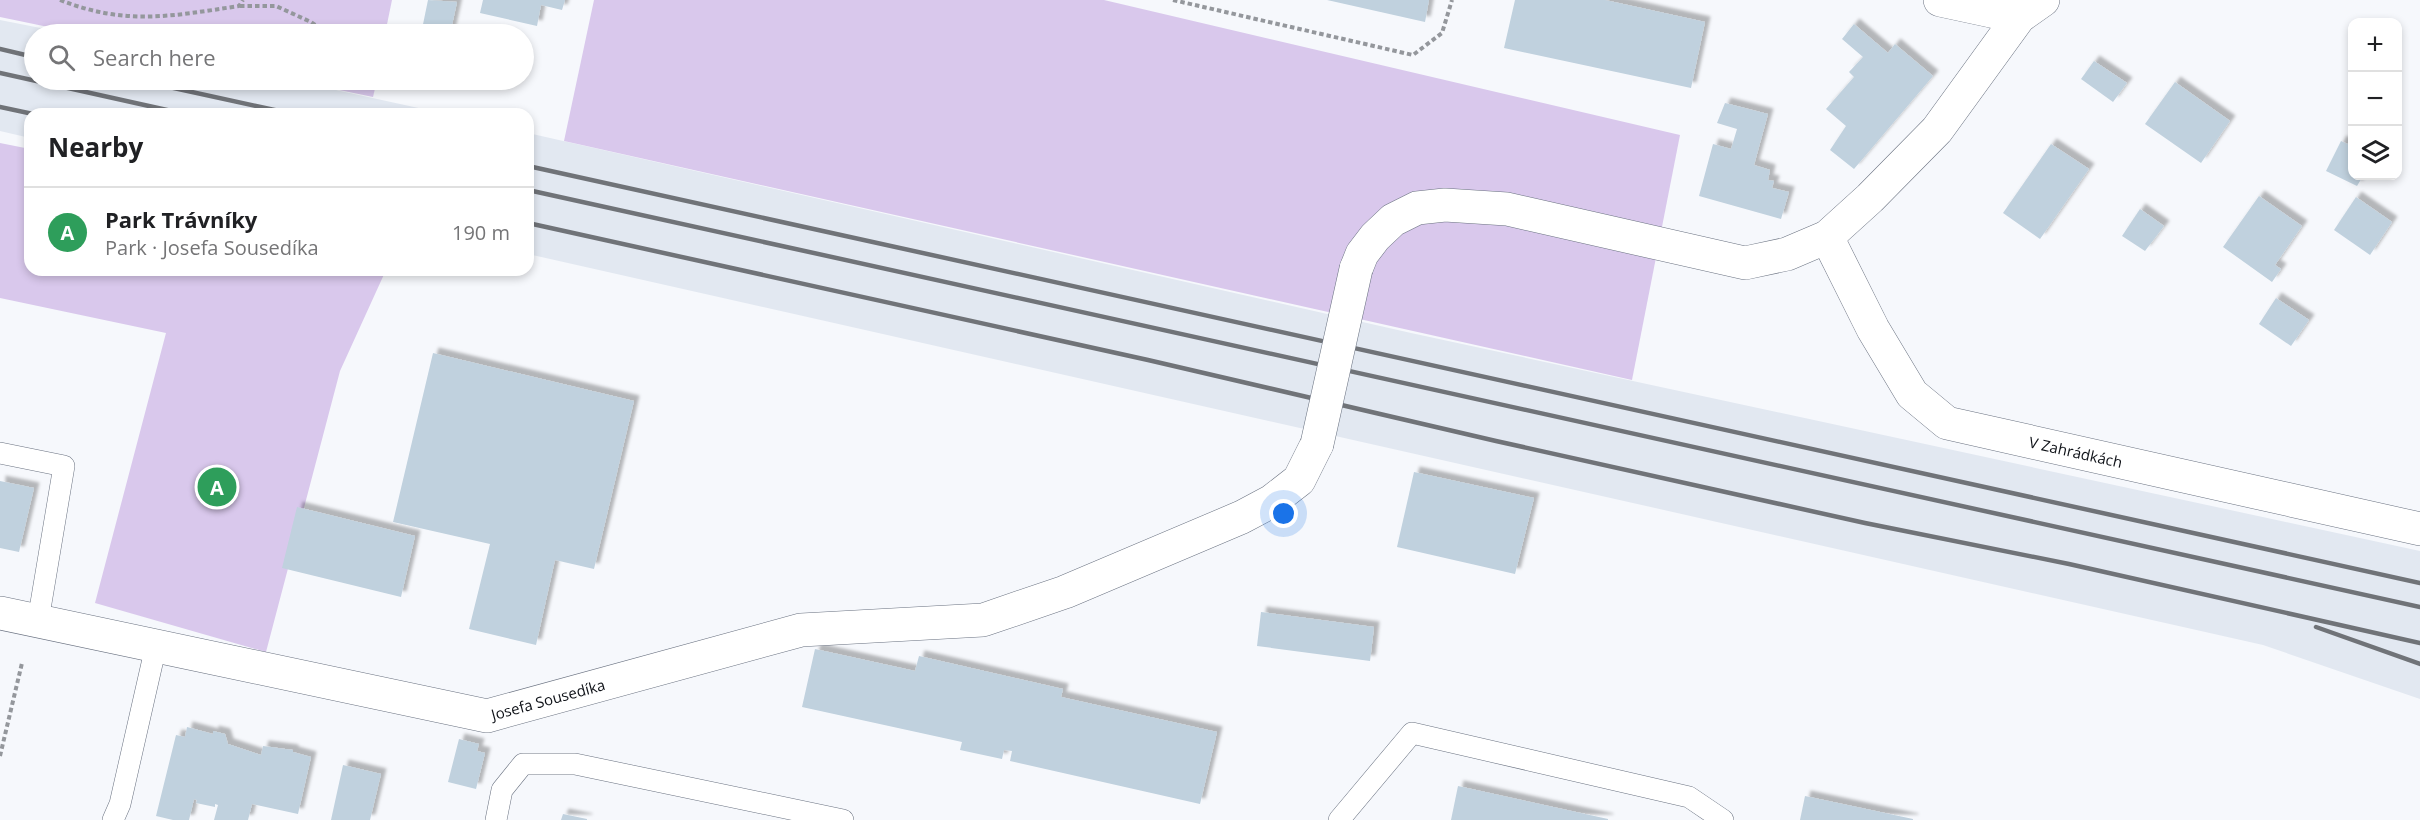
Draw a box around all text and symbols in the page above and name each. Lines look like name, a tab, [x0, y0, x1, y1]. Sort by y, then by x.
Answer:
map controls	[2348, 18, 2402, 180]
button: +	[2348, 18, 2402, 72]
search box	[24, 24, 534, 90]
icon: search	[45, 41, 78, 74]
text: Search here	[93, 42, 216, 72]
button: −	[2348, 72, 2402, 126]
button: layers	[2348, 126, 2402, 180]
text: Nearby	[48, 129, 143, 165]
text: Park Trávníky	[105, 204, 257, 234]
text: A	[61, 219, 74, 246]
text: 190 m	[452, 219, 510, 246]
text: Park · Josefa Sousedíka	[105, 234, 319, 261]
street label: V Zahrádkách	[2027, 432, 2124, 472]
pin: A	[198, 464, 236, 510]
your location	[1269, 499, 1298, 528]
street label: Josefa Sousedíka	[487, 674, 607, 725]

